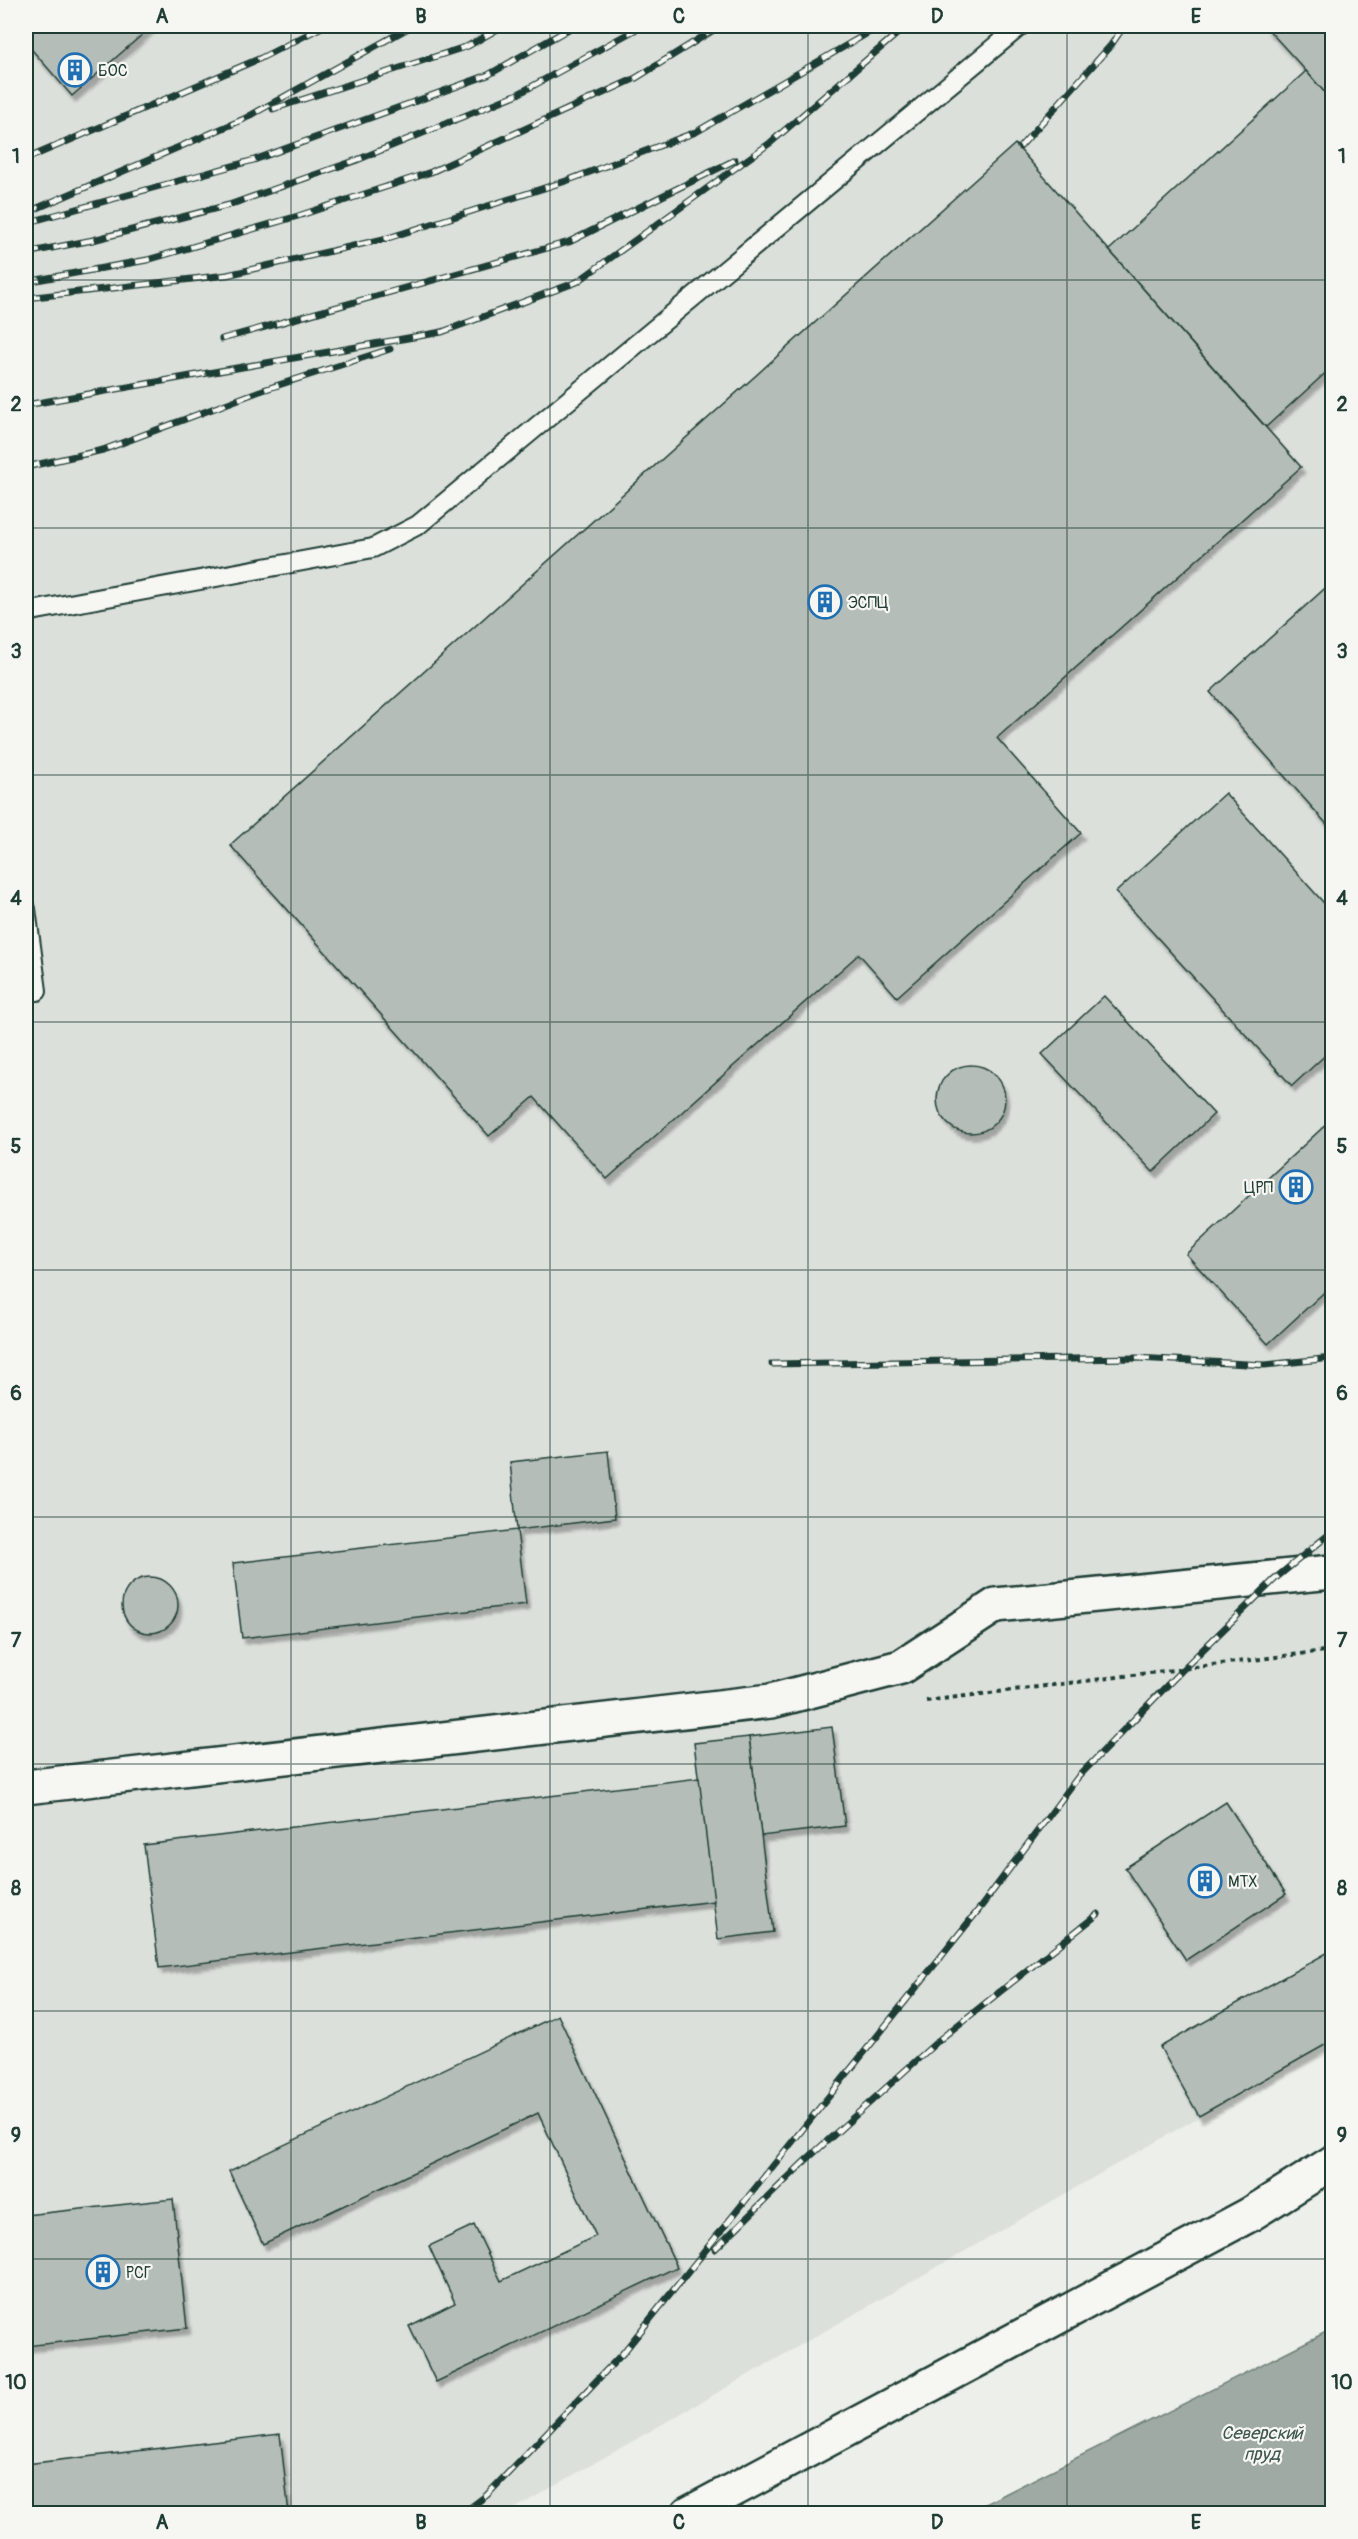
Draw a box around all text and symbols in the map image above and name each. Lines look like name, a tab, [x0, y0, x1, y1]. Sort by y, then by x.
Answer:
text: A	[156, 4, 169, 29]
text: B	[415, 4, 427, 29]
text: C	[673, 4, 685, 29]
text: D	[931, 4, 944, 29]
text: E	[1191, 4, 1202, 29]
building icon: БОС	[57, 52, 93, 88]
place label: БОС	[98, 61, 128, 81]
text: 1	[12, 144, 20, 169]
text: 1	[1338, 144, 1346, 169]
text: 2	[10, 392, 22, 417]
text: 2	[1336, 392, 1348, 417]
building icon: ЭСПЦ	[807, 584, 843, 620]
place label: ЭСПЦ	[848, 593, 888, 613]
text: 3	[10, 639, 22, 664]
text: 3	[1336, 639, 1348, 664]
text: 4	[10, 886, 22, 911]
text: 4	[1336, 886, 1348, 911]
text: 5	[11, 1134, 22, 1159]
text: 5	[1337, 1134, 1348, 1159]
building icon: ЦРП	[1278, 1169, 1314, 1205]
place label: ЦРП	[1244, 1178, 1273, 1198]
text: 6	[10, 1381, 22, 1406]
text: 6	[1336, 1381, 1348, 1406]
text: 7	[11, 1628, 22, 1653]
text: 7	[1337, 1628, 1348, 1653]
building icon: МТХ	[1187, 1863, 1223, 1899]
place label: МТХ	[1228, 1872, 1257, 1892]
text: 8	[11, 1876, 21, 1901]
text: 8	[1337, 1876, 1347, 1901]
text: 9	[11, 2123, 21, 2148]
text: 9	[1337, 2123, 1347, 2148]
building icon: РСГ	[85, 2254, 121, 2290]
place label: РСГ	[126, 2263, 152, 2283]
text: 10	[5, 2370, 27, 2395]
text: 10	[1331, 2370, 1353, 2395]
water label: Северский пруд	[1221, 2422, 1304, 2466]
text: A	[156, 2510, 169, 2535]
text: B	[415, 2510, 427, 2535]
text: C	[673, 2510, 685, 2535]
text: D	[931, 2510, 944, 2535]
text: E	[1191, 2510, 1202, 2535]

